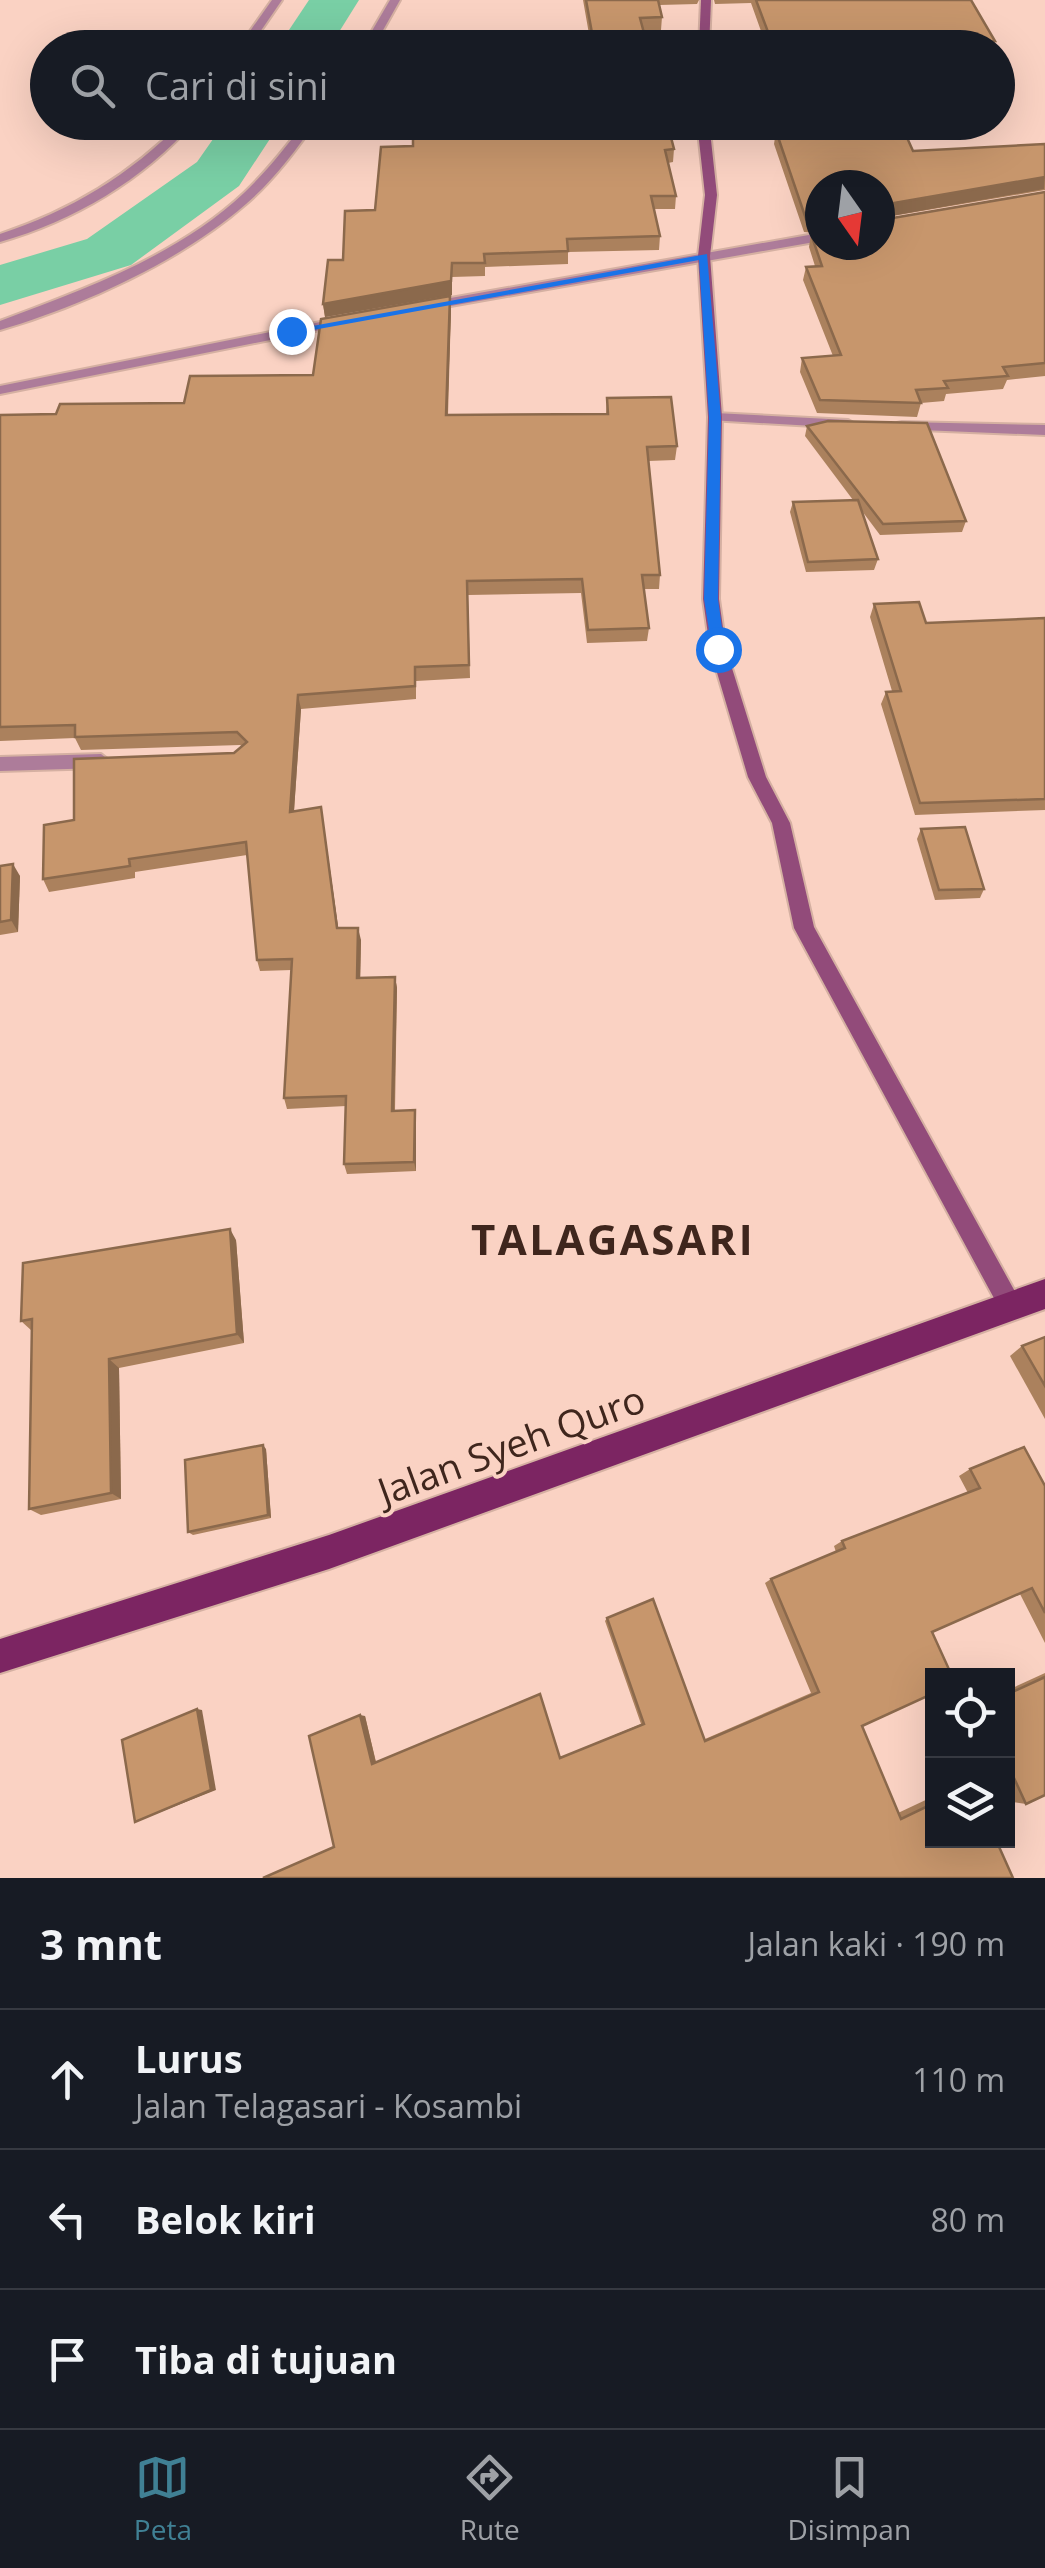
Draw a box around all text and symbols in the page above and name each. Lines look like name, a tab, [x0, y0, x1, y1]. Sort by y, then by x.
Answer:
search box	[30, 30, 1015, 140]
icon: search	[65, 58, 120, 113]
text: Cari di sini	[145, 59, 328, 111]
north arrow	[805, 170, 895, 260]
route end	[269, 309, 315, 355]
route start	[696, 627, 742, 673]
district label: TALAGASARI	[471, 1210, 755, 1267]
street label: Jalan Syeh Quro	[366, 1372, 652, 1518]
map controls	[925, 1668, 1015, 1848]
button: locate	[925, 1668, 1015, 1758]
button: layers	[925, 1758, 1015, 1848]
text: 3 mnt	[40, 1915, 162, 1972]
text: Jalan kaki · 190 m	[747, 1922, 1005, 1965]
text: Lurus	[135, 2032, 243, 2084]
icon: ahead	[40, 2052, 95, 2107]
text: 110 m	[912, 2058, 1005, 2101]
text: Jalan Telagasari - Kosambi	[135, 2084, 522, 2127]
icon: left	[40, 2192, 95, 2247]
text: Belok kiri	[135, 2193, 316, 2245]
text: 80 m	[930, 2198, 1005, 2241]
icon: arrive	[40, 2332, 95, 2387]
text: Tiba di tujuan	[135, 2333, 397, 2385]
tab: Peta	[134, 2450, 192, 2548]
tab: Rute	[460, 2450, 520, 2548]
tab: Disimpan	[788, 2450, 911, 2548]

